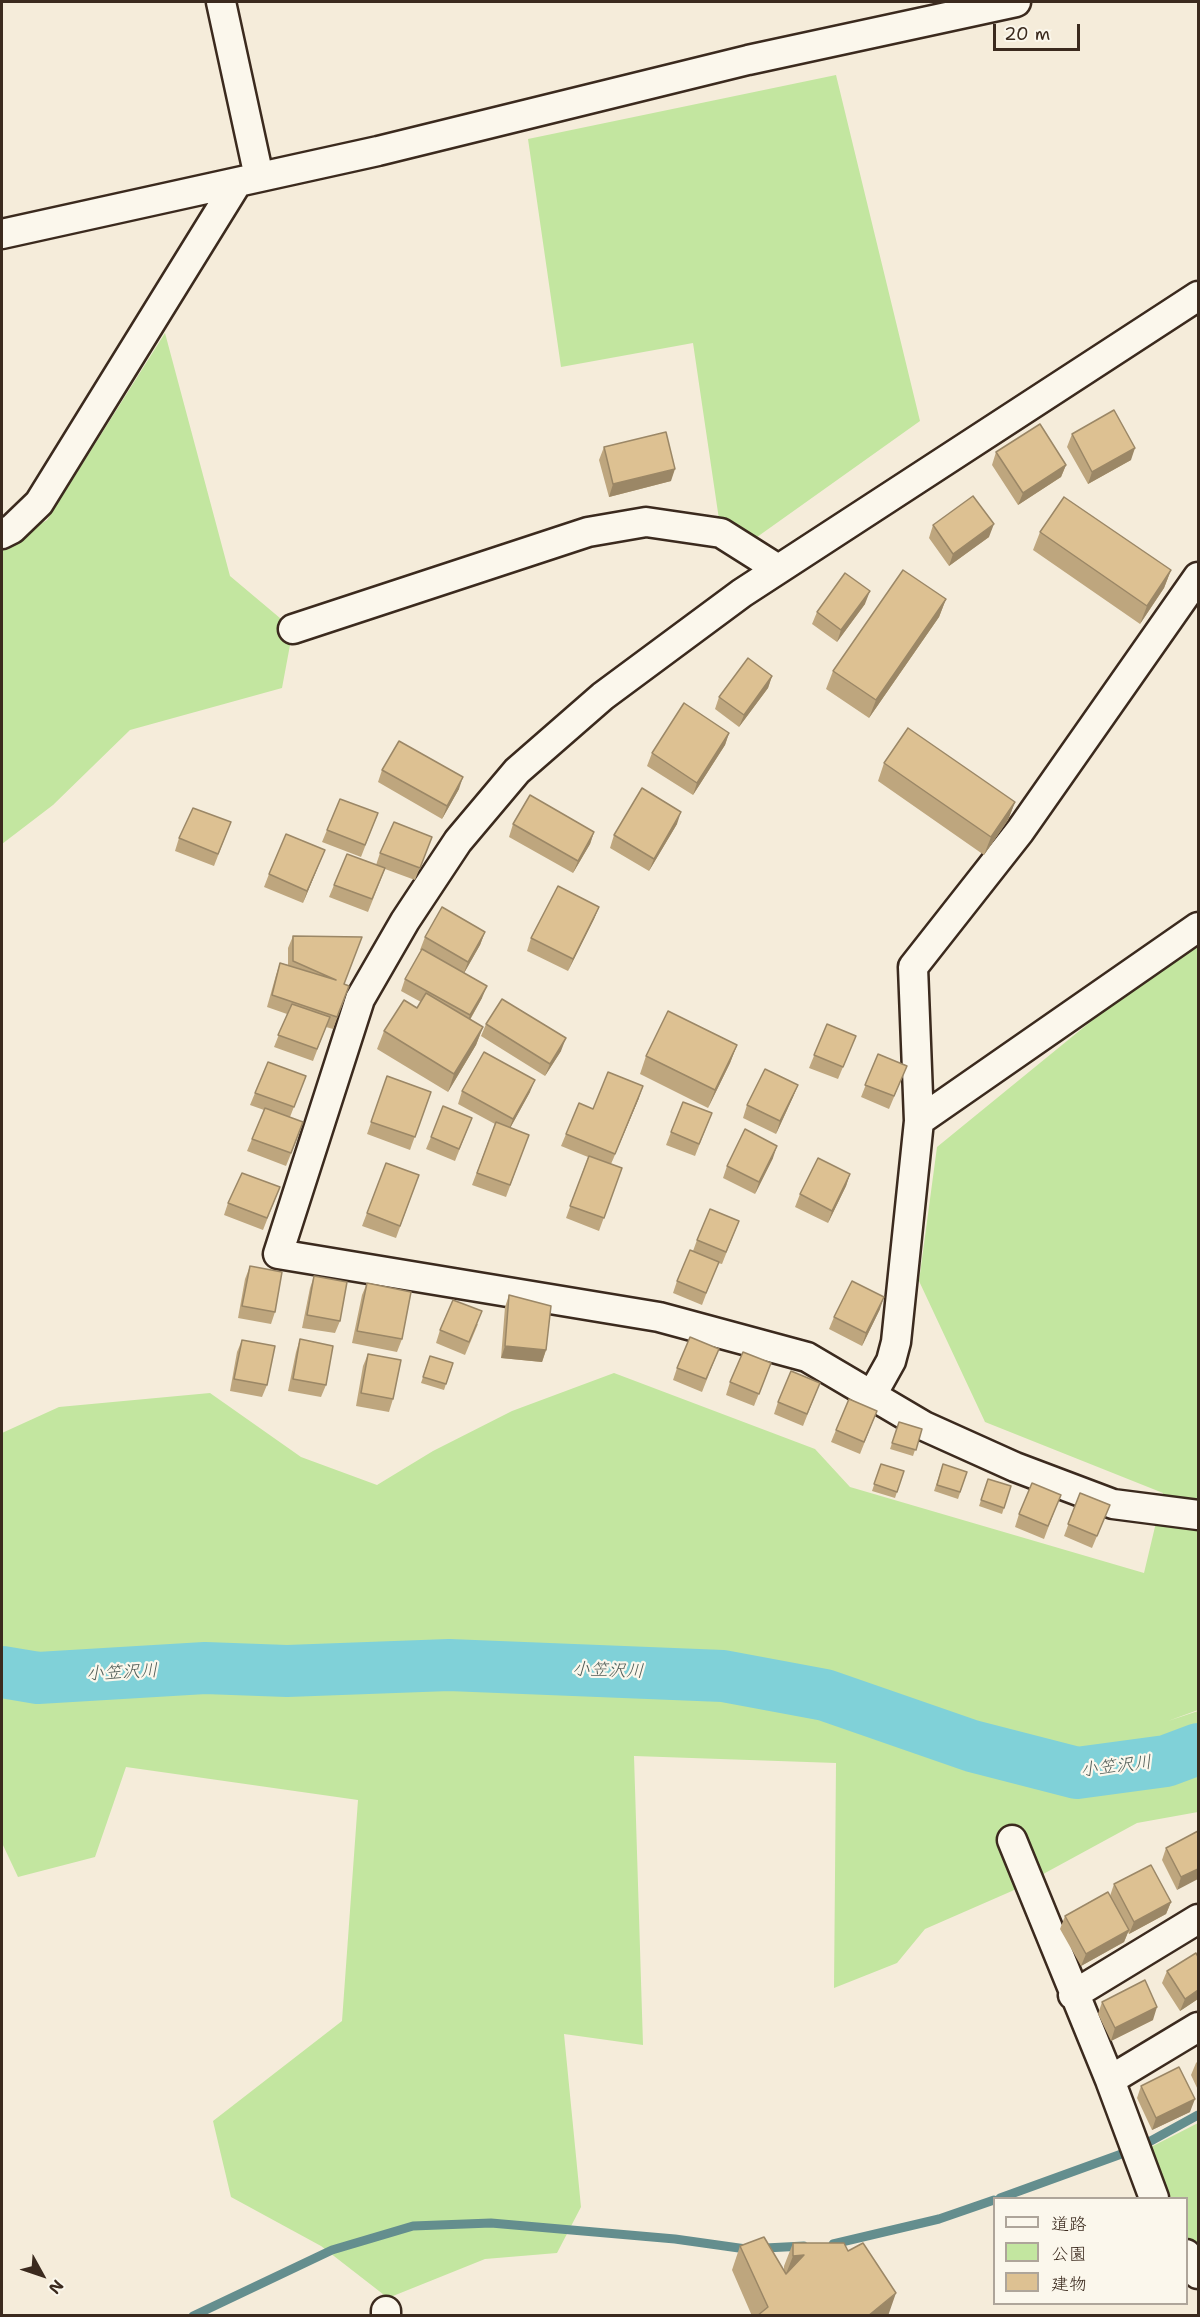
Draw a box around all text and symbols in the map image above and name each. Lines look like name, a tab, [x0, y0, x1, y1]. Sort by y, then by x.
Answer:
scale bar	[996, 12, 1083, 50]
text: 20 m	[1004, 22, 1050, 46]
water label: 小笠沢川	[572, 1659, 644, 1683]
water label: 小笠沢川	[85, 1660, 159, 1686]
water label: 小笠沢川	[1079, 1752, 1153, 1782]
legend	[993, 2197, 1188, 2305]
text: 道路	[1051, 2212, 1087, 2236]
text: 公園	[1051, 2242, 1087, 2266]
north arrow	[12, 2245, 72, 2305]
text: 建物	[1051, 2272, 1087, 2296]
text: N	[44, 2275, 68, 2299]

